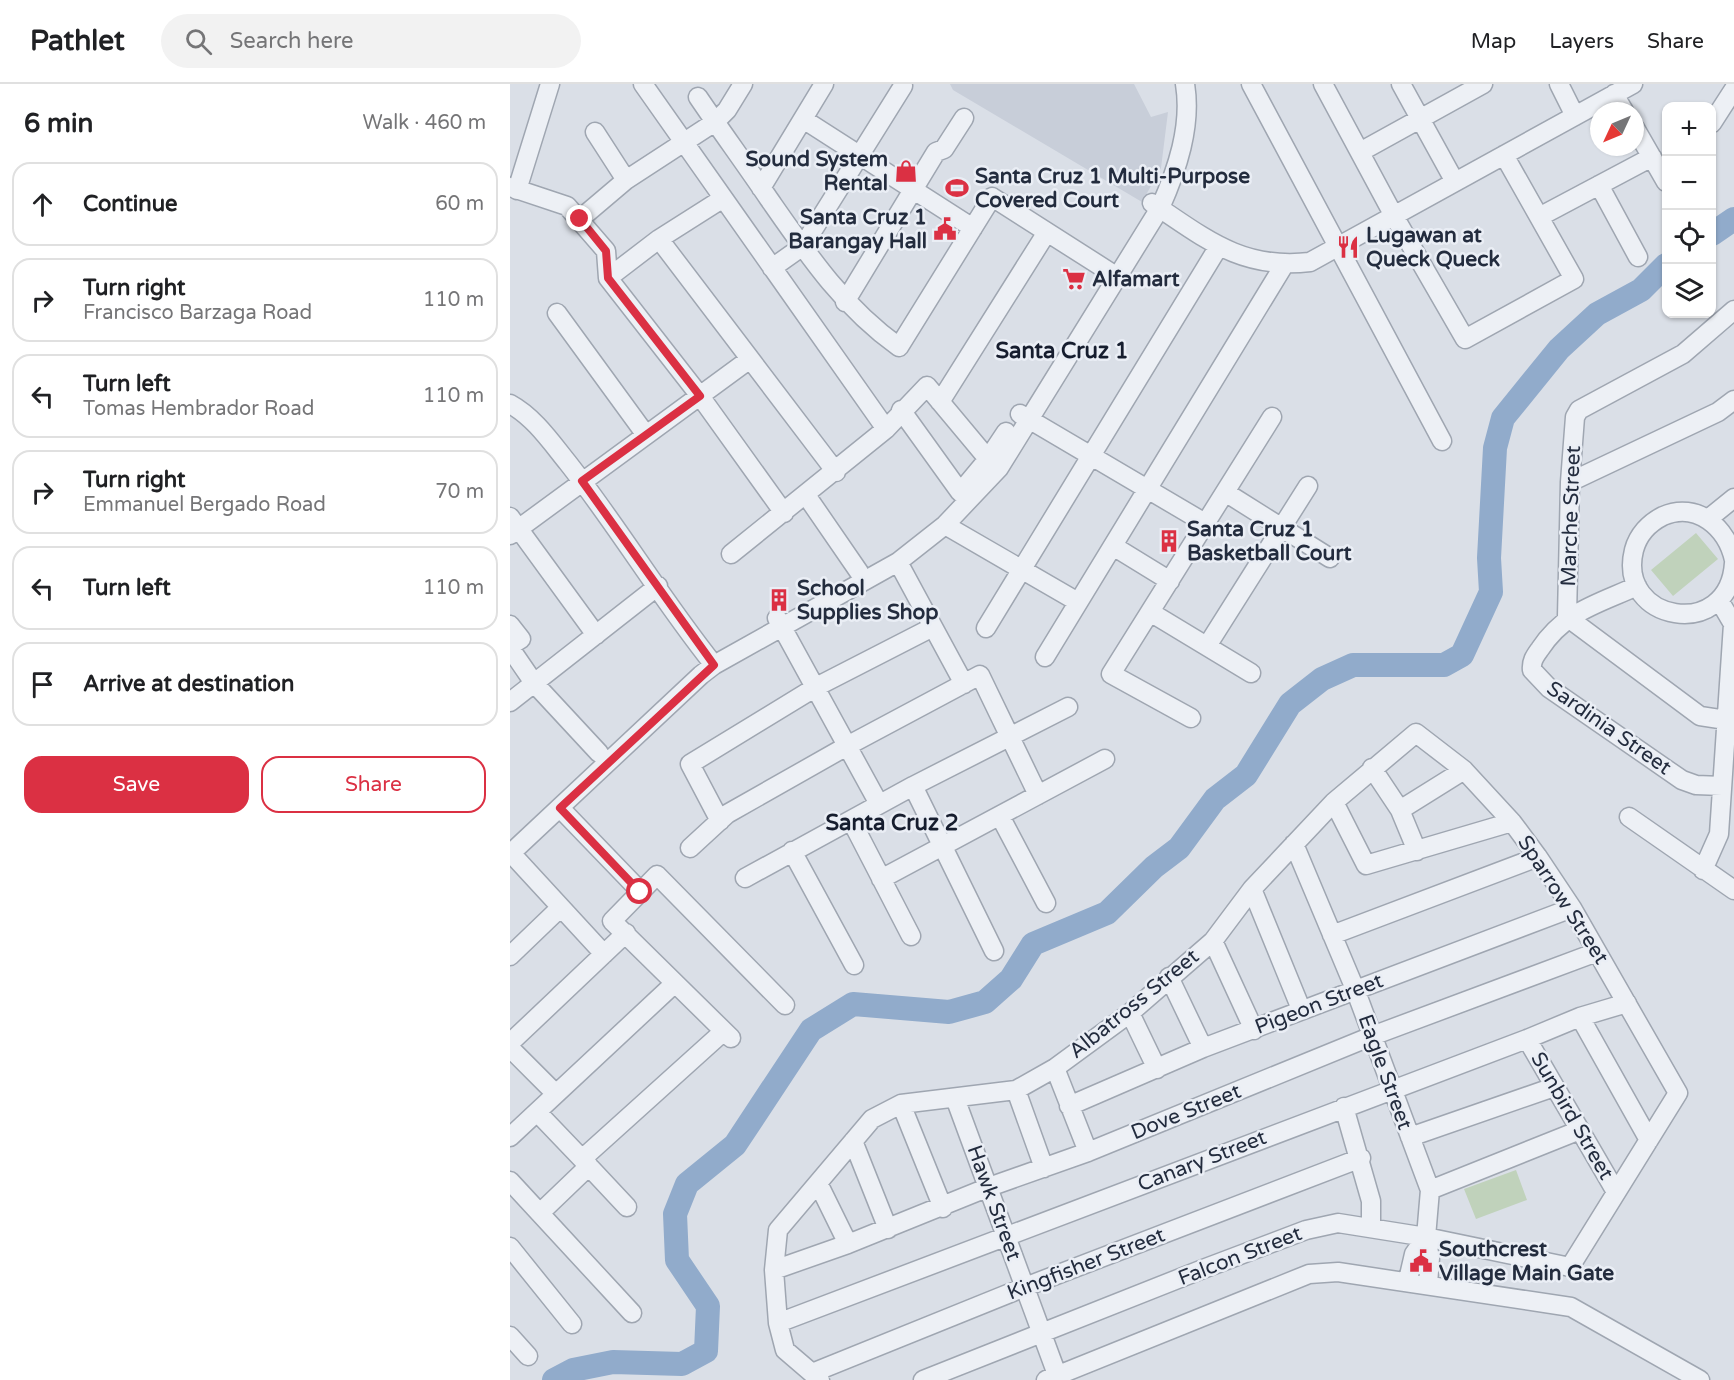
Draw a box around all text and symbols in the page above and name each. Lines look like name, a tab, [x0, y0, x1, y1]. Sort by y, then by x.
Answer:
search box	[161, 14, 581, 68]
text: Pathlet	[30, 24, 125, 58]
icon: search	[182, 25, 215, 58]
text: Search here	[230, 28, 353, 54]
text: Map	[1471, 29, 1516, 54]
text: Layers	[1549, 29, 1614, 54]
text: Share	[1647, 29, 1704, 54]
north arrow	[1590, 102, 1644, 156]
map controls	[1662, 102, 1716, 318]
button: +	[1662, 102, 1716, 156]
text: 6 min	[24, 108, 93, 139]
text: Walk · 460 m	[363, 111, 486, 135]
place label: Sound System Rental	[745, 147, 888, 196]
button: −	[1662, 156, 1716, 210]
shop icon: Sound System Rental	[893, 158, 919, 184]
place label: Santa Cruz 1 Multi-Purpose Covered Court	[975, 164, 1250, 213]
sports icon: Santa Cruz 1 Multi-Purpose Covered Court	[944, 175, 970, 201]
icon: ahead	[26, 188, 59, 221]
text: Continue	[83, 191, 178, 217]
text: 60 m	[435, 192, 484, 216]
route end	[566, 205, 592, 231]
place label: Santa Cruz 1 Barangay Hall	[788, 205, 927, 254]
button: locate	[1662, 210, 1716, 264]
public building icon: Santa Cruz 1 Barangay Hall	[932, 216, 958, 242]
place label: Lugawan at Queck Queck	[1366, 223, 1500, 272]
restaurant icon: Lugawan at Queck Queck	[1335, 234, 1361, 260]
button: layers	[1662, 264, 1716, 318]
supermarket icon: Alfamart	[1061, 266, 1087, 292]
place label: Alfamart	[1092, 267, 1179, 292]
text: Turn right	[83, 275, 185, 301]
icon: right	[26, 284, 59, 317]
text: 110 m	[423, 288, 484, 312]
text: Francisco Barzaga Road	[83, 301, 312, 325]
district label: Santa Cruz 1	[996, 338, 1129, 364]
text: Turn left	[83, 371, 171, 397]
icon: left	[26, 380, 59, 413]
text: 110 m	[423, 384, 484, 408]
text: Tomas Hembrador Road	[83, 397, 314, 421]
street label: Marche Street	[1556, 445, 1586, 587]
text: Turn right	[83, 467, 185, 493]
icon: right	[26, 476, 59, 509]
text: 70 m	[435, 480, 484, 504]
text: Emmanuel Bergado Road	[83, 493, 326, 517]
place label: Santa Cruz 1 Basketball Court	[1187, 517, 1351, 566]
building icon: Santa Cruz 1 Basketball Court	[1156, 528, 1182, 554]
icon: left	[26, 572, 59, 605]
text: Turn left	[83, 575, 171, 601]
text: 110 m	[423, 576, 484, 600]
place label: School Supplies Shop	[797, 576, 939, 625]
building icon: School Supplies Shop	[766, 587, 792, 613]
icon: arrive	[26, 668, 59, 701]
text: Arrive at destination	[83, 671, 294, 697]
street label: Sardinia Street	[1542, 676, 1676, 780]
button: Save	[24, 756, 249, 813]
button: Share	[261, 756, 486, 813]
district label: Santa Cruz 2	[826, 810, 959, 836]
street label: Sparrow Street	[1512, 831, 1614, 969]
route start	[626, 878, 652, 904]
street label: Albatross Street	[1064, 944, 1204, 1064]
street label: Pigeon Street	[1251, 968, 1387, 1040]
street label: Eagle Street	[1353, 1011, 1417, 1133]
street label: Sunbird Street	[1525, 1048, 1619, 1184]
street label: Dove Street	[1127, 1079, 1245, 1145]
street label: Canary Street	[1134, 1125, 1270, 1197]
street label: Hawk Street	[962, 1142, 1026, 1264]
street label: Falcon Street	[1175, 1221, 1305, 1291]
street label: Kingfisher Street	[1004, 1222, 1168, 1306]
place label: Southcrest Village Main Gate	[1439, 1237, 1614, 1286]
public building icon: Southcrest Village Main Gate	[1408, 1248, 1434, 1274]

